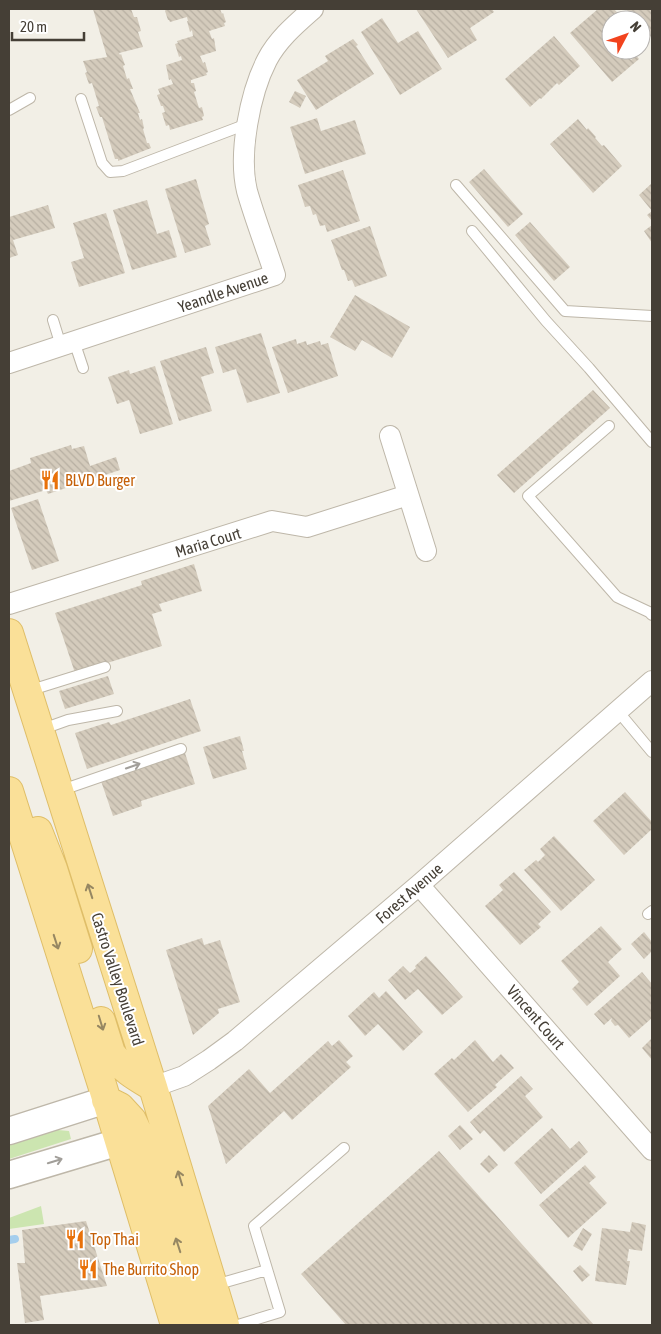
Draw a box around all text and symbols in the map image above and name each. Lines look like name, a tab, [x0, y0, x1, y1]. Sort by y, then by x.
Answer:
scale bar	[12, 10, 85, 42]
north arrow	[601, 10, 651, 60]
text: 20 m	[20, 18, 47, 35]
text: N	[627, 18, 645, 35]
street label: Yeandle Avenue	[176, 268, 270, 316]
restaurant icon: BLVD Burger	[39, 469, 61, 491]
place label: BLVD Burger	[65, 471, 135, 490]
street label: Maria Court	[173, 523, 243, 561]
one-way arrow	[125, 761, 140, 770]
street label: Forest Avenue	[372, 859, 446, 927]
one-way arrow	[85, 883, 94, 899]
street label: Castro Valley Boulevard	[87, 910, 148, 1048]
one-way arrow	[51, 933, 61, 949]
street label: Vincent Court	[503, 981, 569, 1053]
one-way arrow	[97, 1015, 107, 1031]
one-way arrow	[47, 1155, 63, 1165]
one-way arrow	[174, 1171, 184, 1187]
restaurant icon: Top Thai	[64, 1228, 86, 1250]
place label: Top Thai	[90, 1230, 139, 1249]
one-way arrow	[173, 1238, 183, 1254]
restaurant icon: The Burrito Shop	[77, 1258, 99, 1280]
place label: The Burrito Shop	[103, 1260, 199, 1279]

